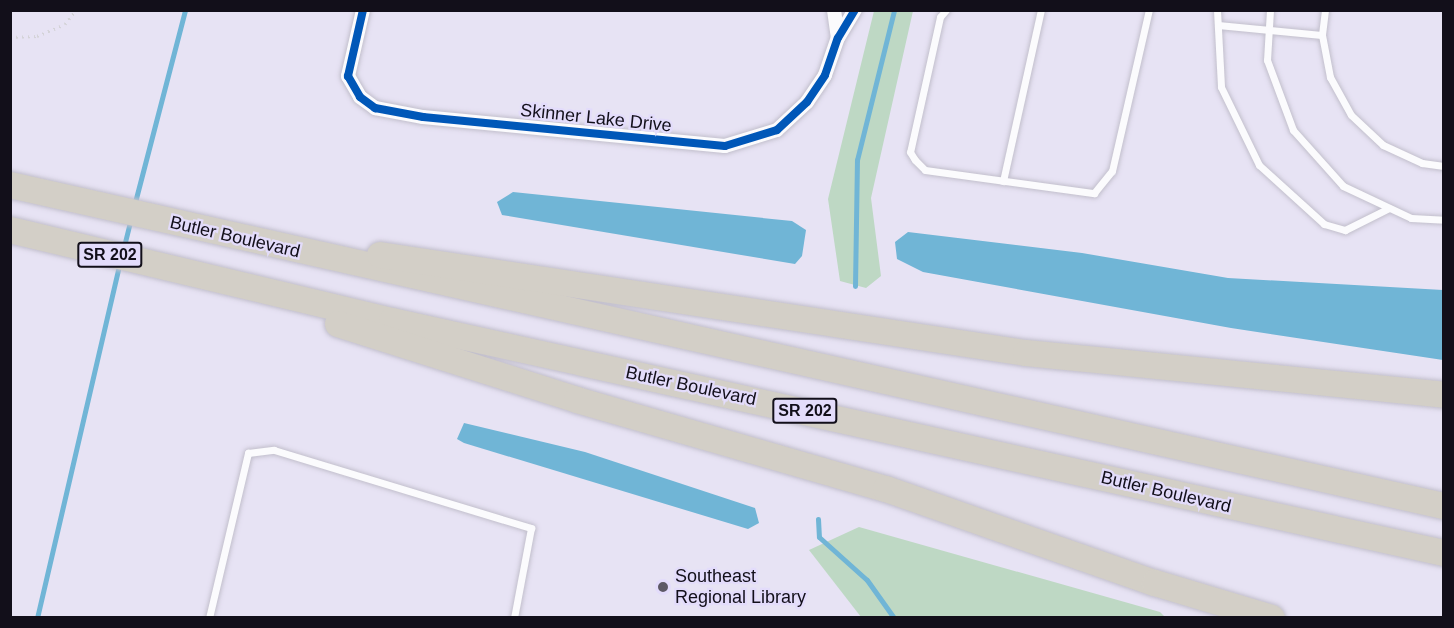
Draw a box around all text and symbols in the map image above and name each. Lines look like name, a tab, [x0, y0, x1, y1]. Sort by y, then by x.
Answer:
street label: Skinner Lake Drive	[519, 99, 673, 137]
street label: Butler Boulevard	[168, 212, 302, 262]
road number: SR 202	[77, 242, 143, 268]
street label: Butler Boulevard	[624, 362, 758, 410]
road number: SR 202	[772, 398, 838, 424]
street label: Butler Boulevard	[1099, 467, 1233, 517]
place label: Southeast Regional Library	[675, 566, 806, 608]
marker: Southeast Regional Library	[656, 580, 670, 594]

